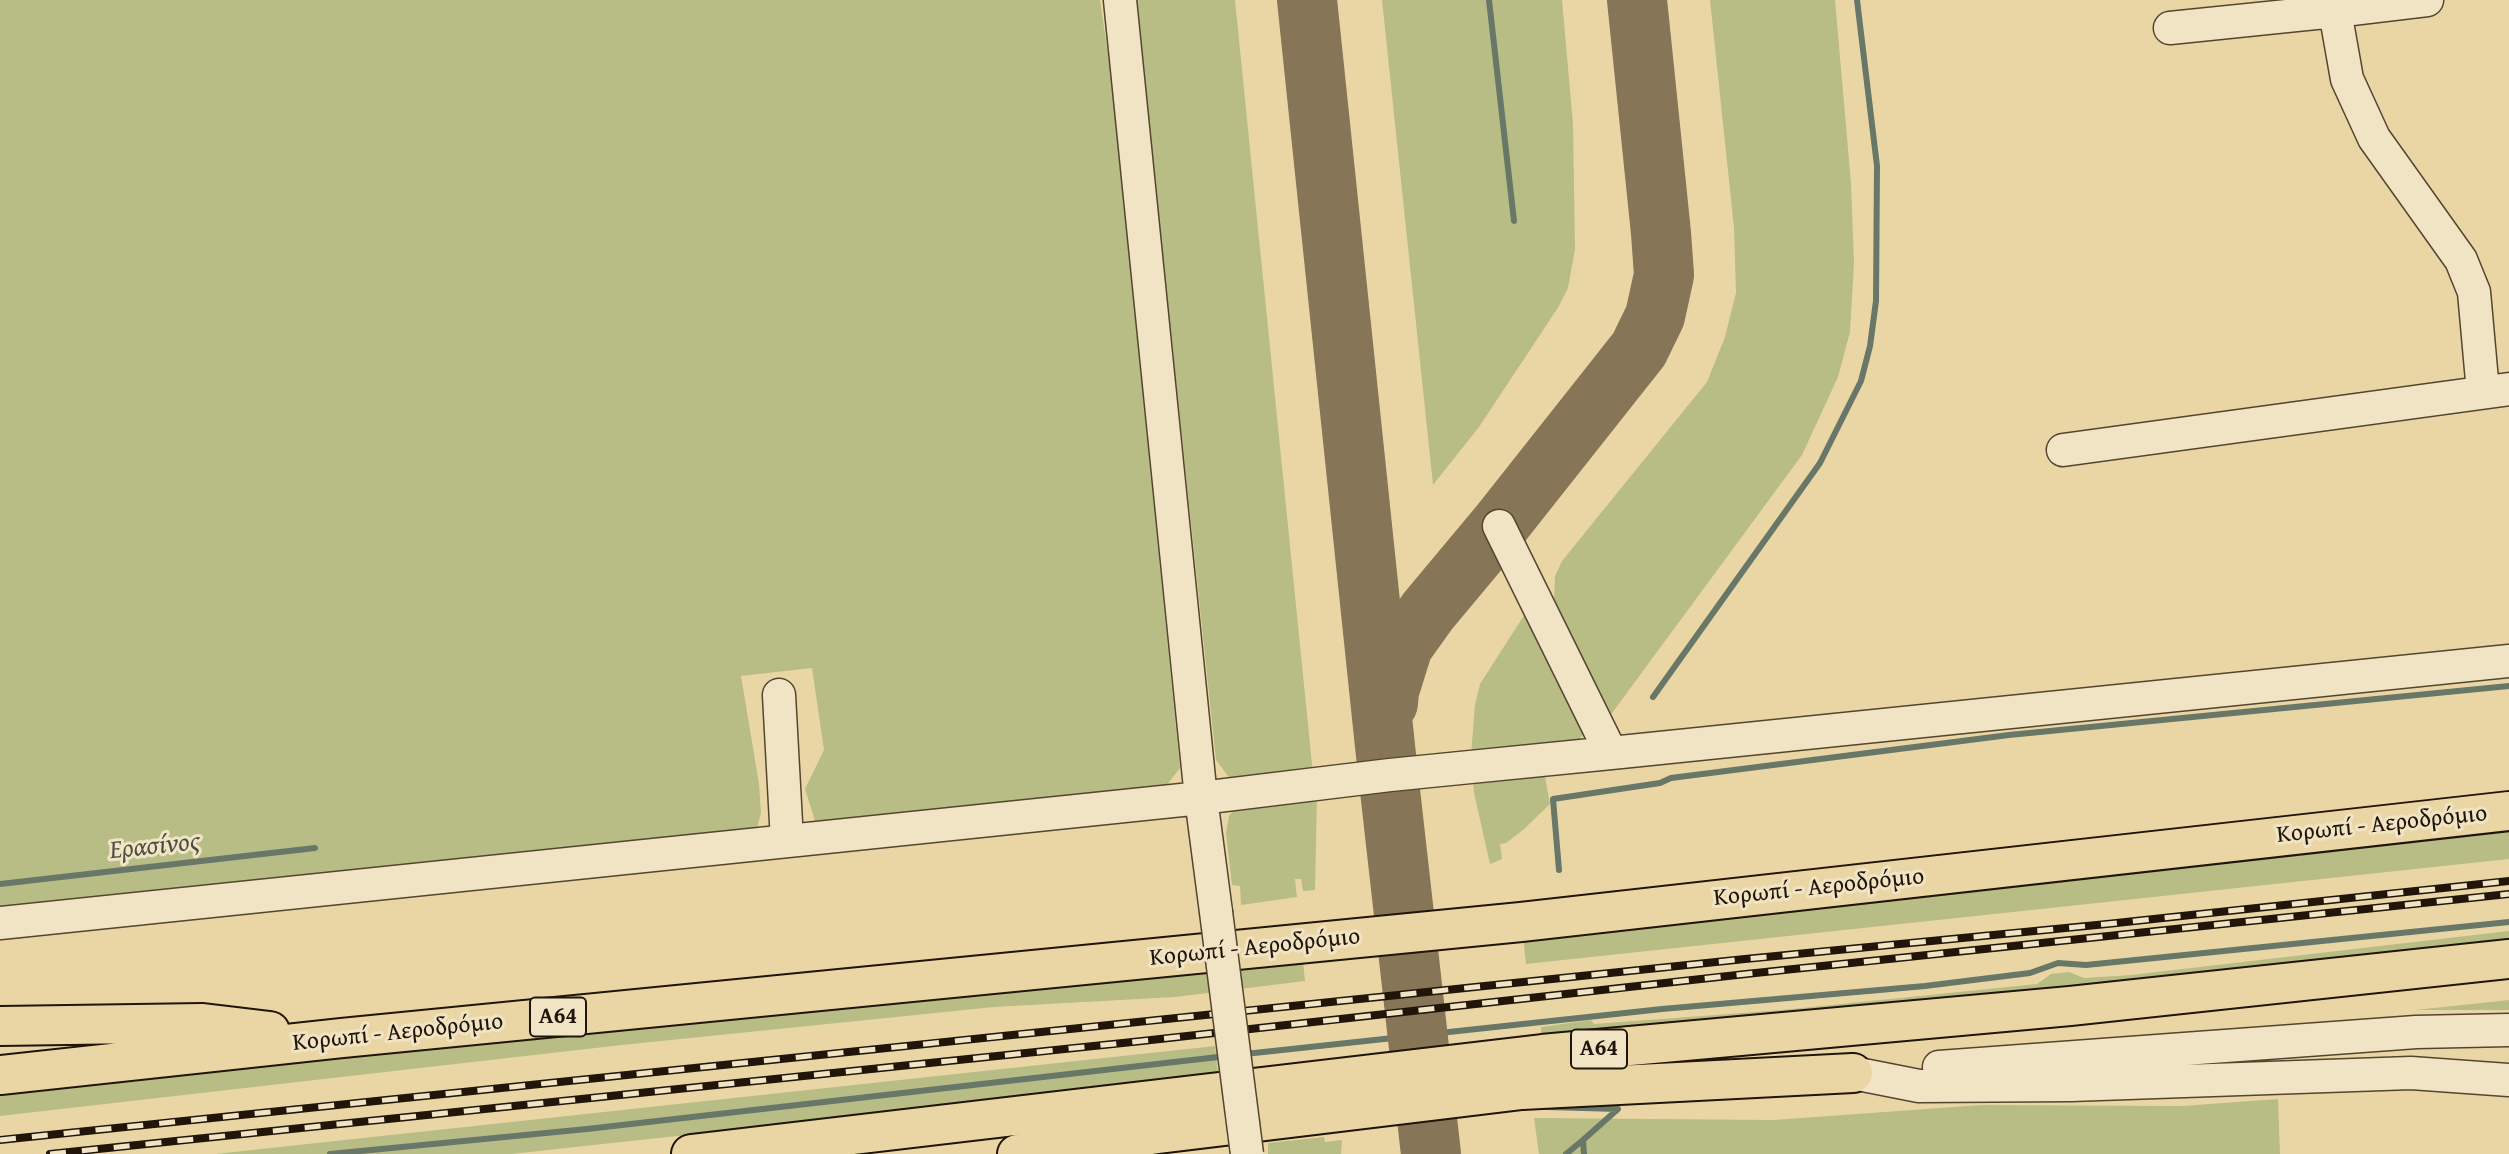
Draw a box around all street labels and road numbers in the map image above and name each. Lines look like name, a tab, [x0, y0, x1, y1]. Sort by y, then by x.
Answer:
street label: Κορωπί - Αεροδρόμιο	[2275, 800, 2489, 850]
street label: Κορωπί - Αεροδρόμιο	[1712, 863, 1926, 913]
street label: Κορωπί - Αεροδρόμιο	[1148, 923, 1362, 973]
road number: Α64	[530, 998, 586, 1036]
street label: Κορωπί - Αεροδρόμιο	[291, 1008, 505, 1058]
road number: Α64	[1571, 1030, 1627, 1068]

